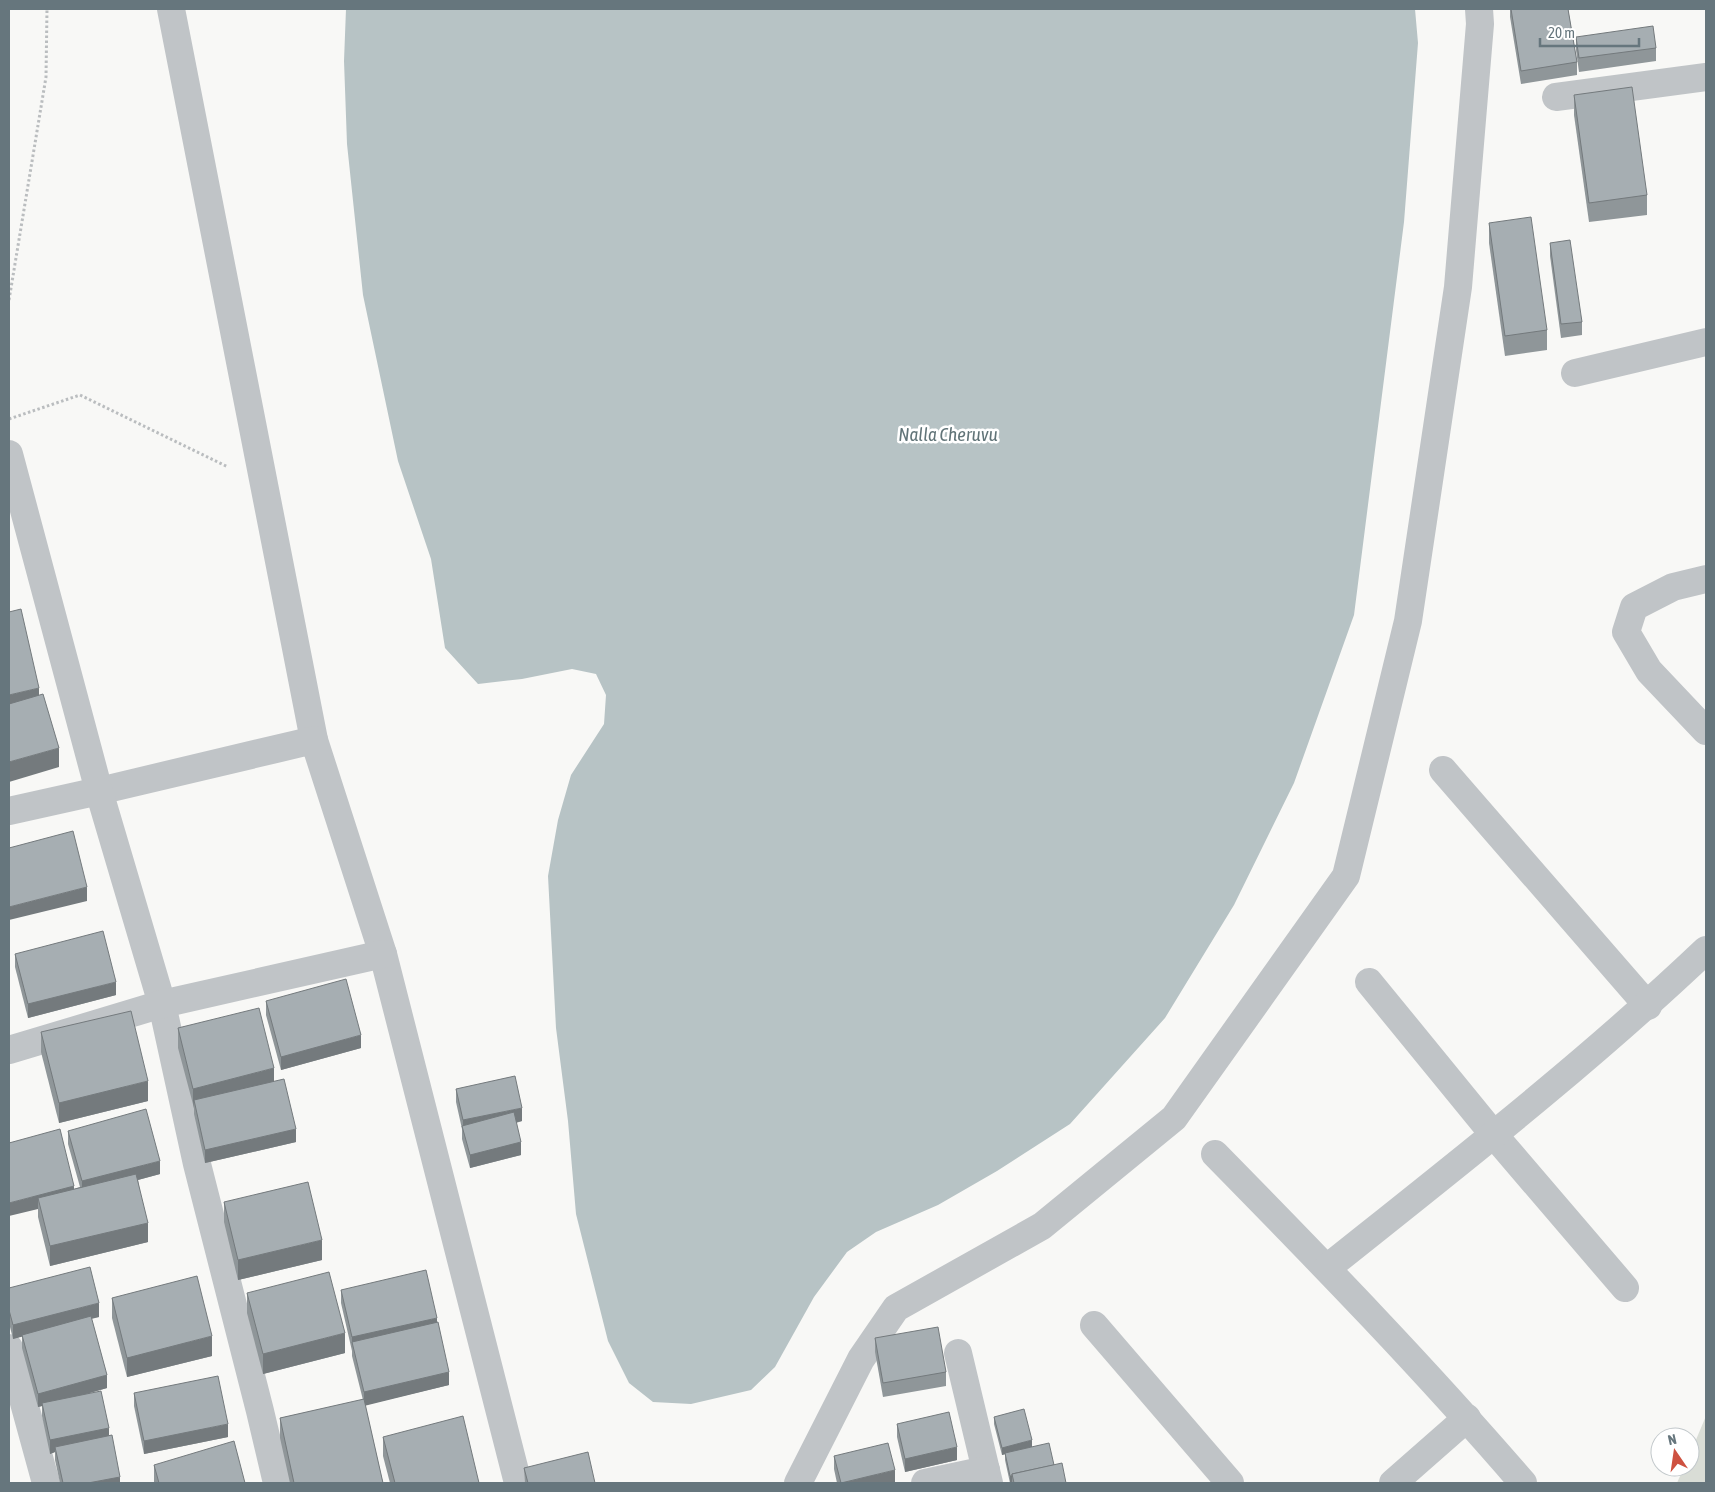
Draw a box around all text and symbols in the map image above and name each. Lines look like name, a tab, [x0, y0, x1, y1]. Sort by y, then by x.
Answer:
scale bar	[1540, 15, 1639, 47]
text: 20 m	[1548, 24, 1575, 41]
water label: Nalla Cheruvu	[898, 423, 998, 445]
north arrow	[1650, 1427, 1700, 1477]
text: N	[1666, 1431, 1678, 1448]

